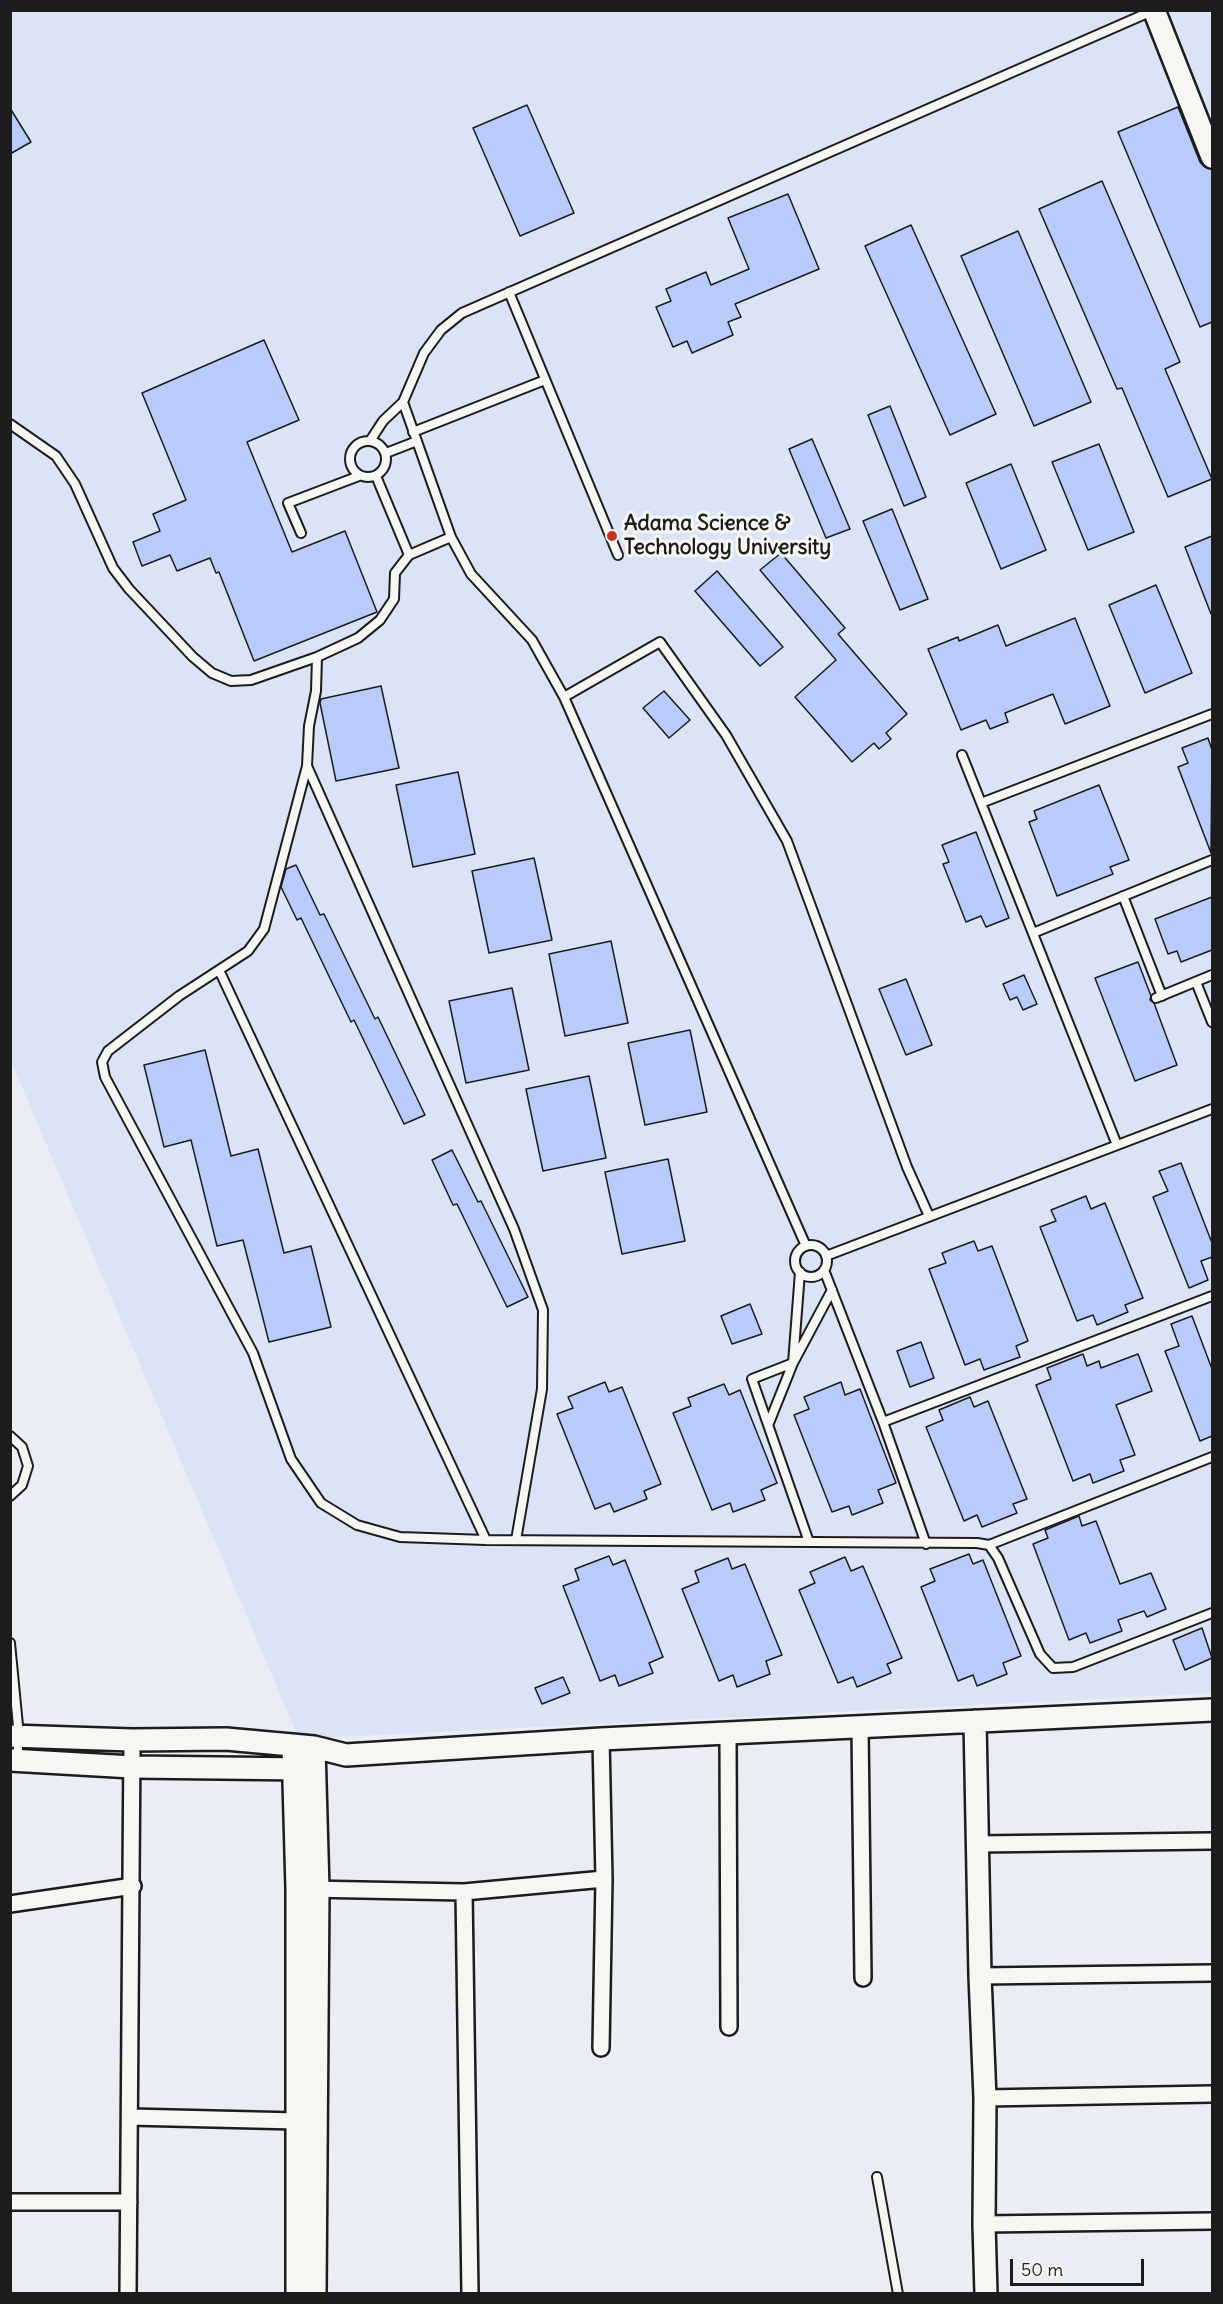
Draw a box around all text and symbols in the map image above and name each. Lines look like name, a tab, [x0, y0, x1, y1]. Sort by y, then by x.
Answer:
place label: Adama Science & Technology University	[624, 511, 831, 561]
marker: Adama Science & Technology University	[605, 529, 619, 543]
scale bar	[1013, 2247, 1146, 2285]
text: 50 m	[1021, 2258, 1063, 2281]

